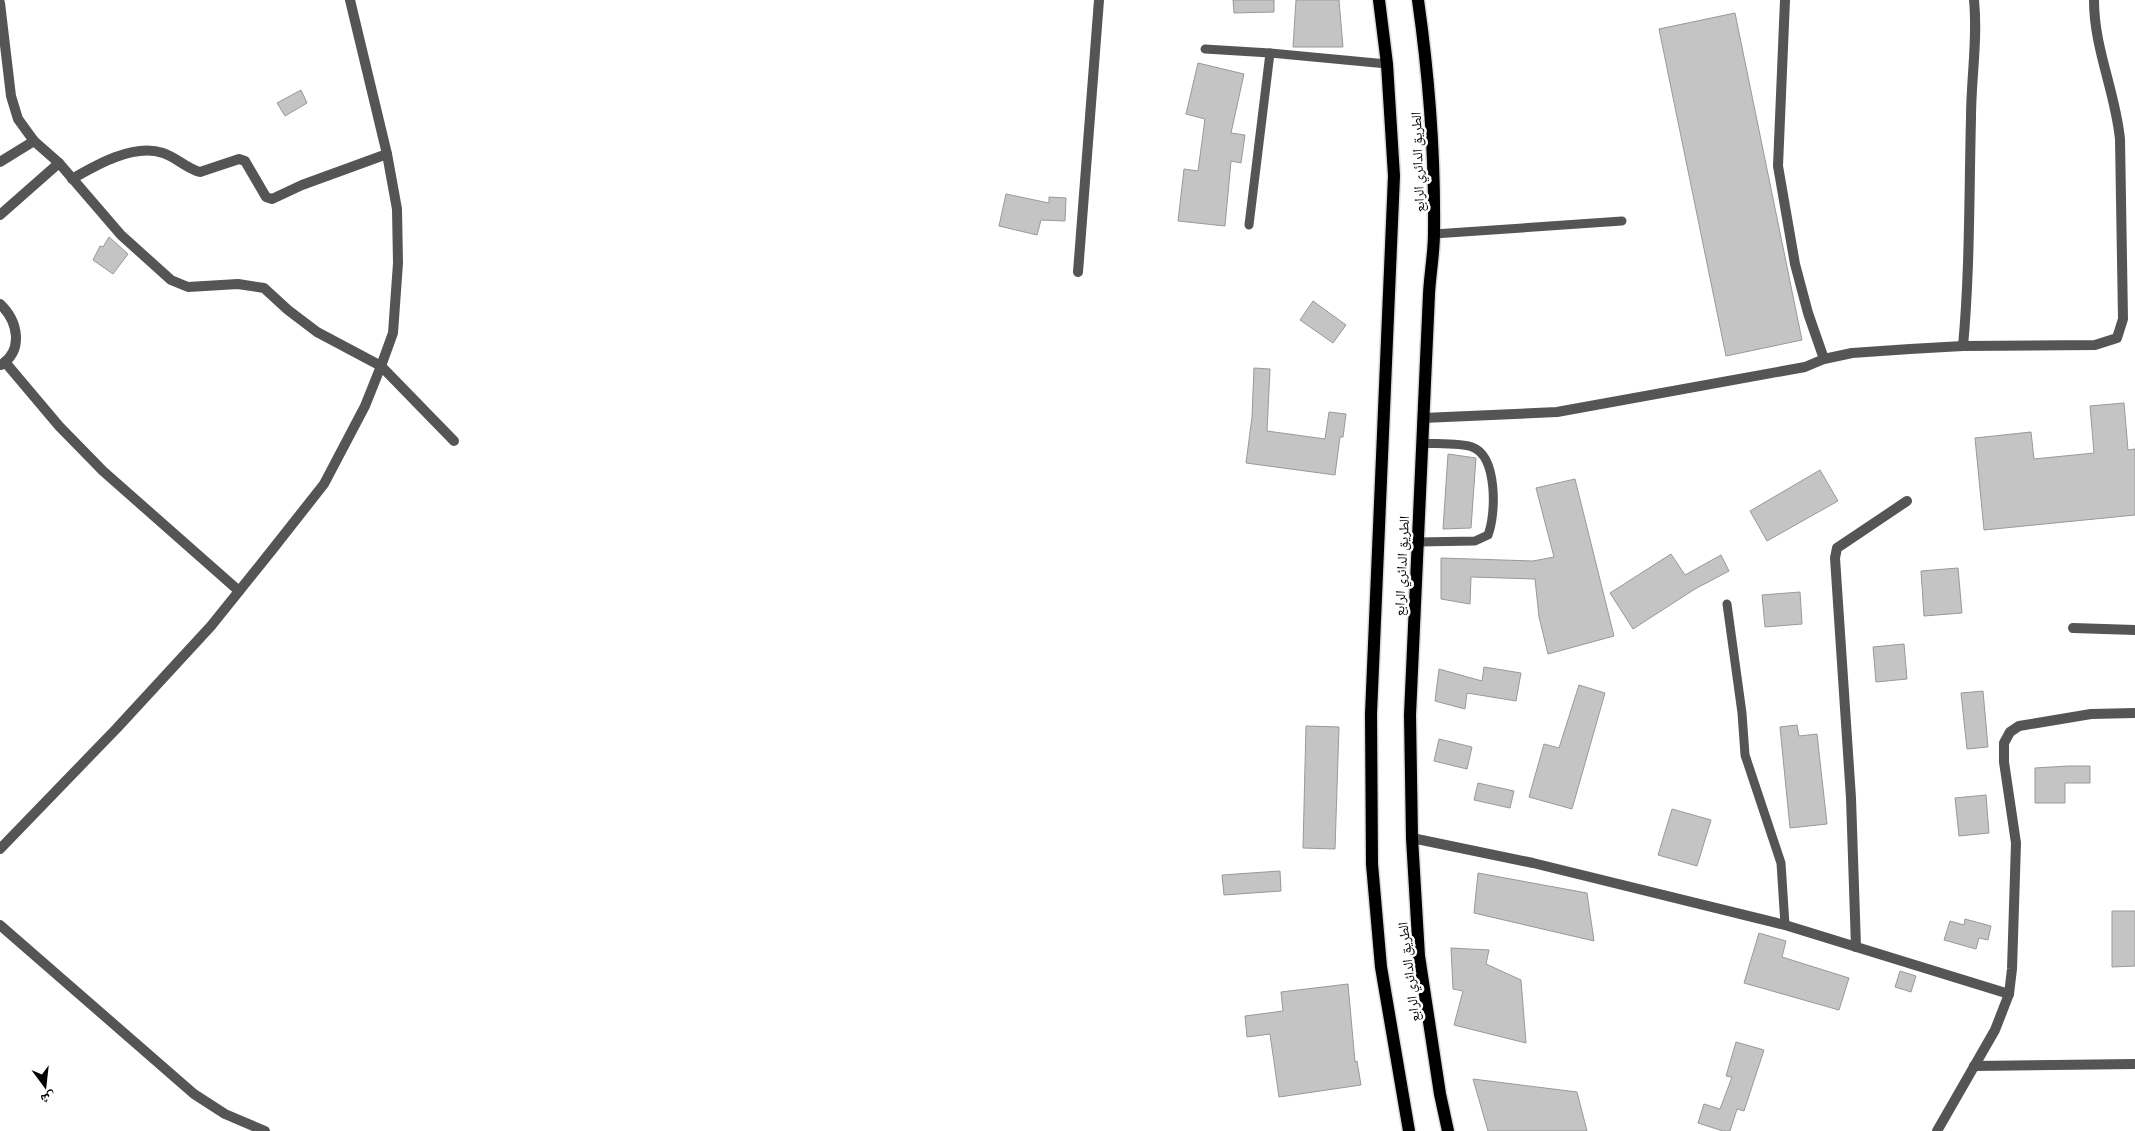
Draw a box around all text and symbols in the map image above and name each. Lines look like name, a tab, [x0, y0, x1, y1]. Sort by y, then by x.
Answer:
street label: الطريق الدائري الرابع	[1406, 111, 1431, 213]
street label: الطريق الدائري الرابع	[1389, 515, 1416, 617]
street label: الطريق الدائري الرابع	[1392, 921, 1426, 1023]
north arrow	[20, 1061, 70, 1111]
text: ش	[39, 1088, 58, 1110]

